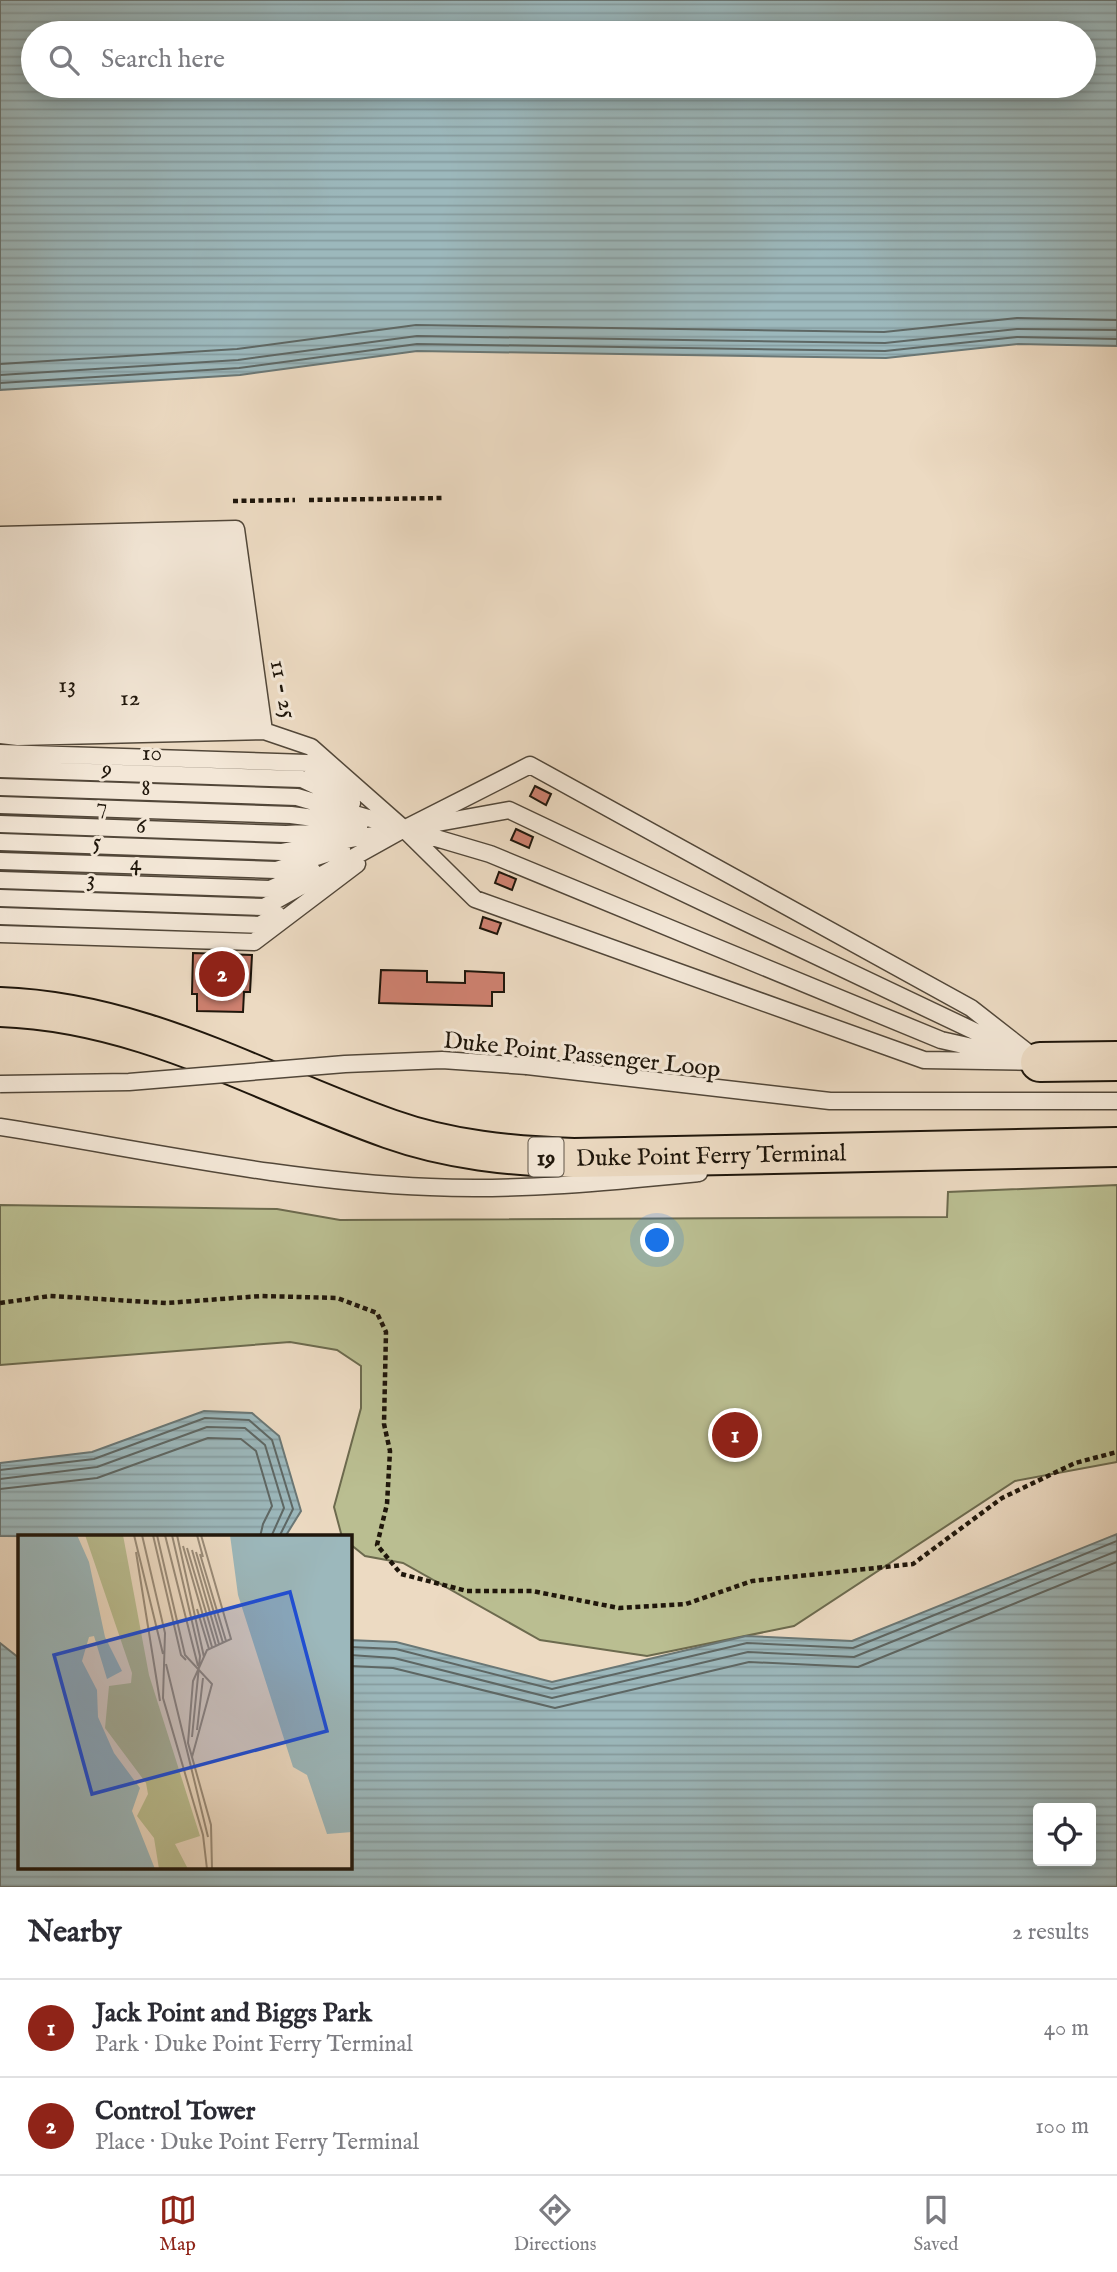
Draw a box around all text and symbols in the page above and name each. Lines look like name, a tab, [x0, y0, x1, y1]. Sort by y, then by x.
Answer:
search box	[21, 21, 1096, 98]
icon: search	[45, 41, 83, 79]
text: Search here	[101, 43, 225, 76]
street label: 11 - 25	[262, 657, 303, 722]
street label: 13	[58, 670, 76, 701]
street label: 12	[120, 683, 140, 714]
street label: 10	[141, 738, 163, 769]
street label: 9	[100, 754, 113, 785]
street label: 8	[141, 773, 151, 804]
street label: 7	[96, 791, 108, 822]
street label: 6	[135, 811, 147, 842]
street label: 5	[92, 827, 102, 858]
street label: 4	[130, 848, 143, 879]
street label: 3	[86, 864, 96, 895]
pin: 2	[199, 948, 245, 1000]
street label: Duke Point Passenger Loop	[442, 1026, 722, 1085]
road number: 19	[528, 1138, 564, 1176]
street label: Duke Point Ferry Terminal	[576, 1138, 847, 1175]
your location	[640, 1223, 674, 1257]
pin: 1	[712, 1409, 758, 1461]
inset map	[18, 1535, 352, 1870]
map controls	[1033, 1803, 1096, 1866]
button: locate	[1033, 1803, 1096, 1866]
text: Nearby	[28, 1914, 121, 1952]
text: 2 results	[1012, 1918, 1089, 1947]
text: Jack Point and Biggs Park	[95, 1997, 372, 2030]
text: 1	[47, 2014, 55, 2043]
text: 40 m	[1044, 2014, 1089, 2043]
text: Park · Duke Point Ferry Terminal	[95, 2030, 413, 2059]
text: Control Tower	[95, 2095, 255, 2128]
text: 2	[46, 2112, 56, 2141]
text: 100 m	[1035, 2112, 1089, 2141]
text: Place · Duke Point Ferry Terminal	[95, 2128, 419, 2157]
tab: Map	[159, 2191, 197, 2257]
tab: Directions	[514, 2191, 596, 2257]
tab: Saved	[913, 2191, 958, 2257]

